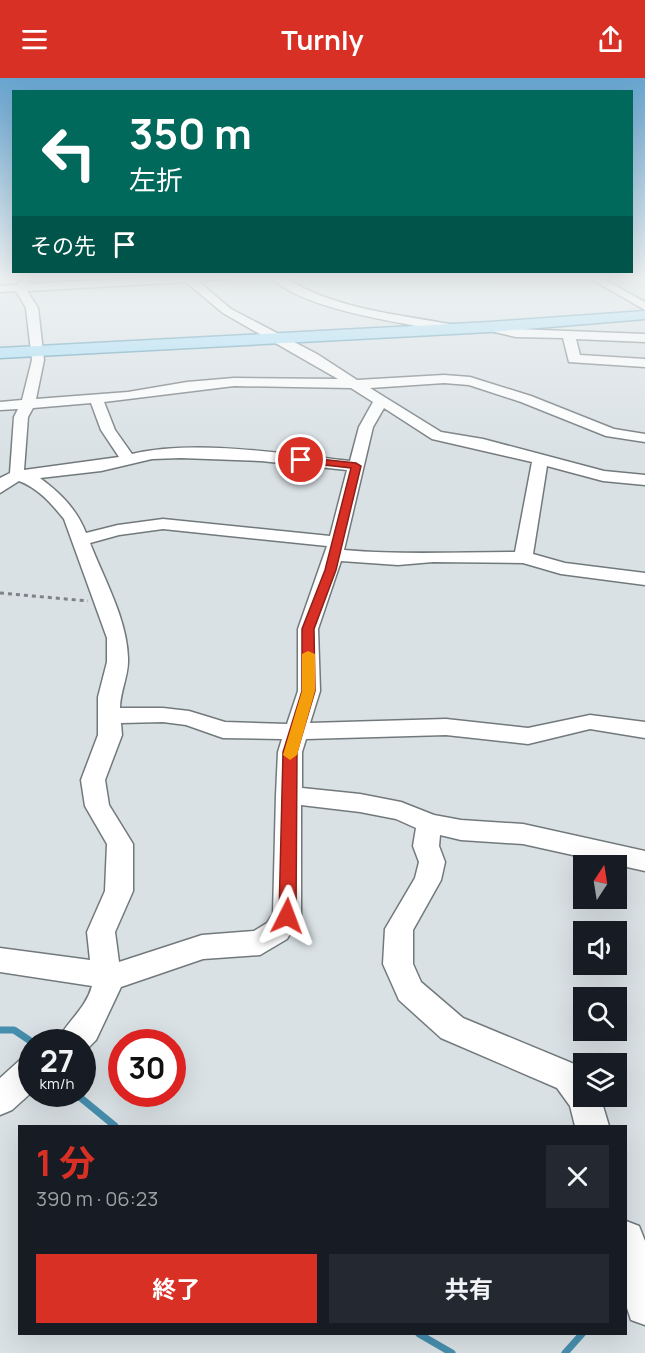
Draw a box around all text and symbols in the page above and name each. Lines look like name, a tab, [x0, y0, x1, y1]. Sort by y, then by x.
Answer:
text: Turnly	[281, 21, 364, 58]
icon: menu	[18, 23, 51, 56]
icon: share	[594, 23, 627, 56]
text: 350 m	[129, 104, 252, 162]
icon: left	[30, 114, 108, 192]
text: 左折	[129, 161, 183, 198]
icon: arrive	[108, 228, 141, 261]
text: その先	[30, 231, 96, 261]
pin	[275, 434, 326, 485]
icon: arrive	[284, 443, 317, 476]
north arrow	[573, 855, 627, 909]
map controls	[573, 855, 627, 1107]
position arrow	[255, 884, 319, 948]
button: sound	[573, 921, 627, 975]
button: search	[573, 987, 627, 1041]
speed limit sign: 30	[108, 1029, 186, 1107]
text: 27	[40, 1040, 74, 1081]
button: layers	[573, 1053, 627, 1107]
text: km/h	[40, 1073, 74, 1094]
text: 1 分	[36, 1138, 95, 1187]
button: close	[546, 1145, 609, 1208]
text: 390 m · 06:23	[36, 1185, 158, 1212]
button: 終了	[36, 1254, 317, 1323]
button: 共有	[329, 1254, 609, 1323]

